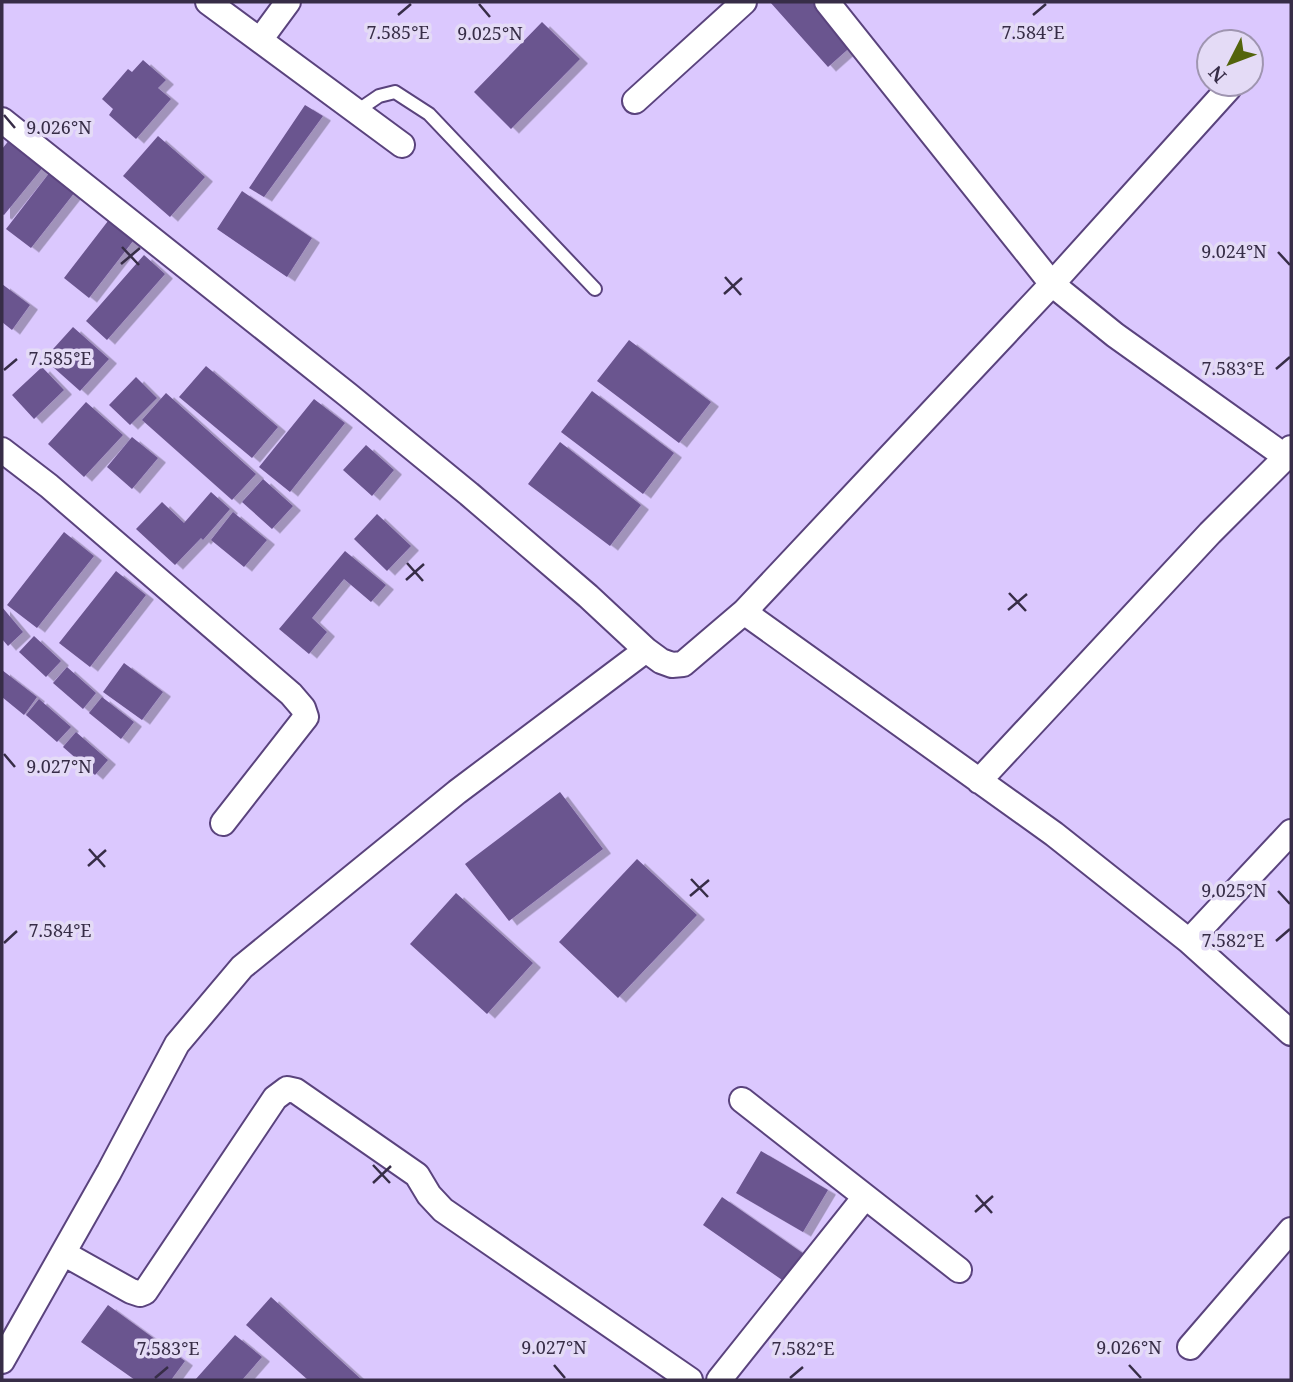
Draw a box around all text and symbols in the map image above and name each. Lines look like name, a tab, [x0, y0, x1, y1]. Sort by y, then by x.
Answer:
text: 7.585°E	[366, 20, 430, 44]
text: 7.584°E	[1001, 20, 1065, 44]
text: 9.025°N	[457, 21, 523, 45]
north arrow	[1195, 28, 1265, 98]
text: N	[1203, 60, 1232, 89]
text: 9.026°N	[26, 115, 92, 139]
text: 9.024°N	[1201, 239, 1267, 263]
text: 7.585°E	[28, 346, 92, 370]
text: 7.583°E	[1201, 356, 1265, 380]
text: 9.027°N	[26, 754, 92, 778]
text: 9.025°N	[1201, 878, 1267, 902]
text: 7.584°E	[28, 918, 92, 942]
text: 7.582°E	[1201, 928, 1265, 952]
text: 9.027°N	[521, 1335, 587, 1359]
text: 9.026°N	[1096, 1335, 1162, 1359]
text: 7.583°E	[136, 1336, 200, 1360]
text: 7.582°E	[771, 1336, 835, 1360]

